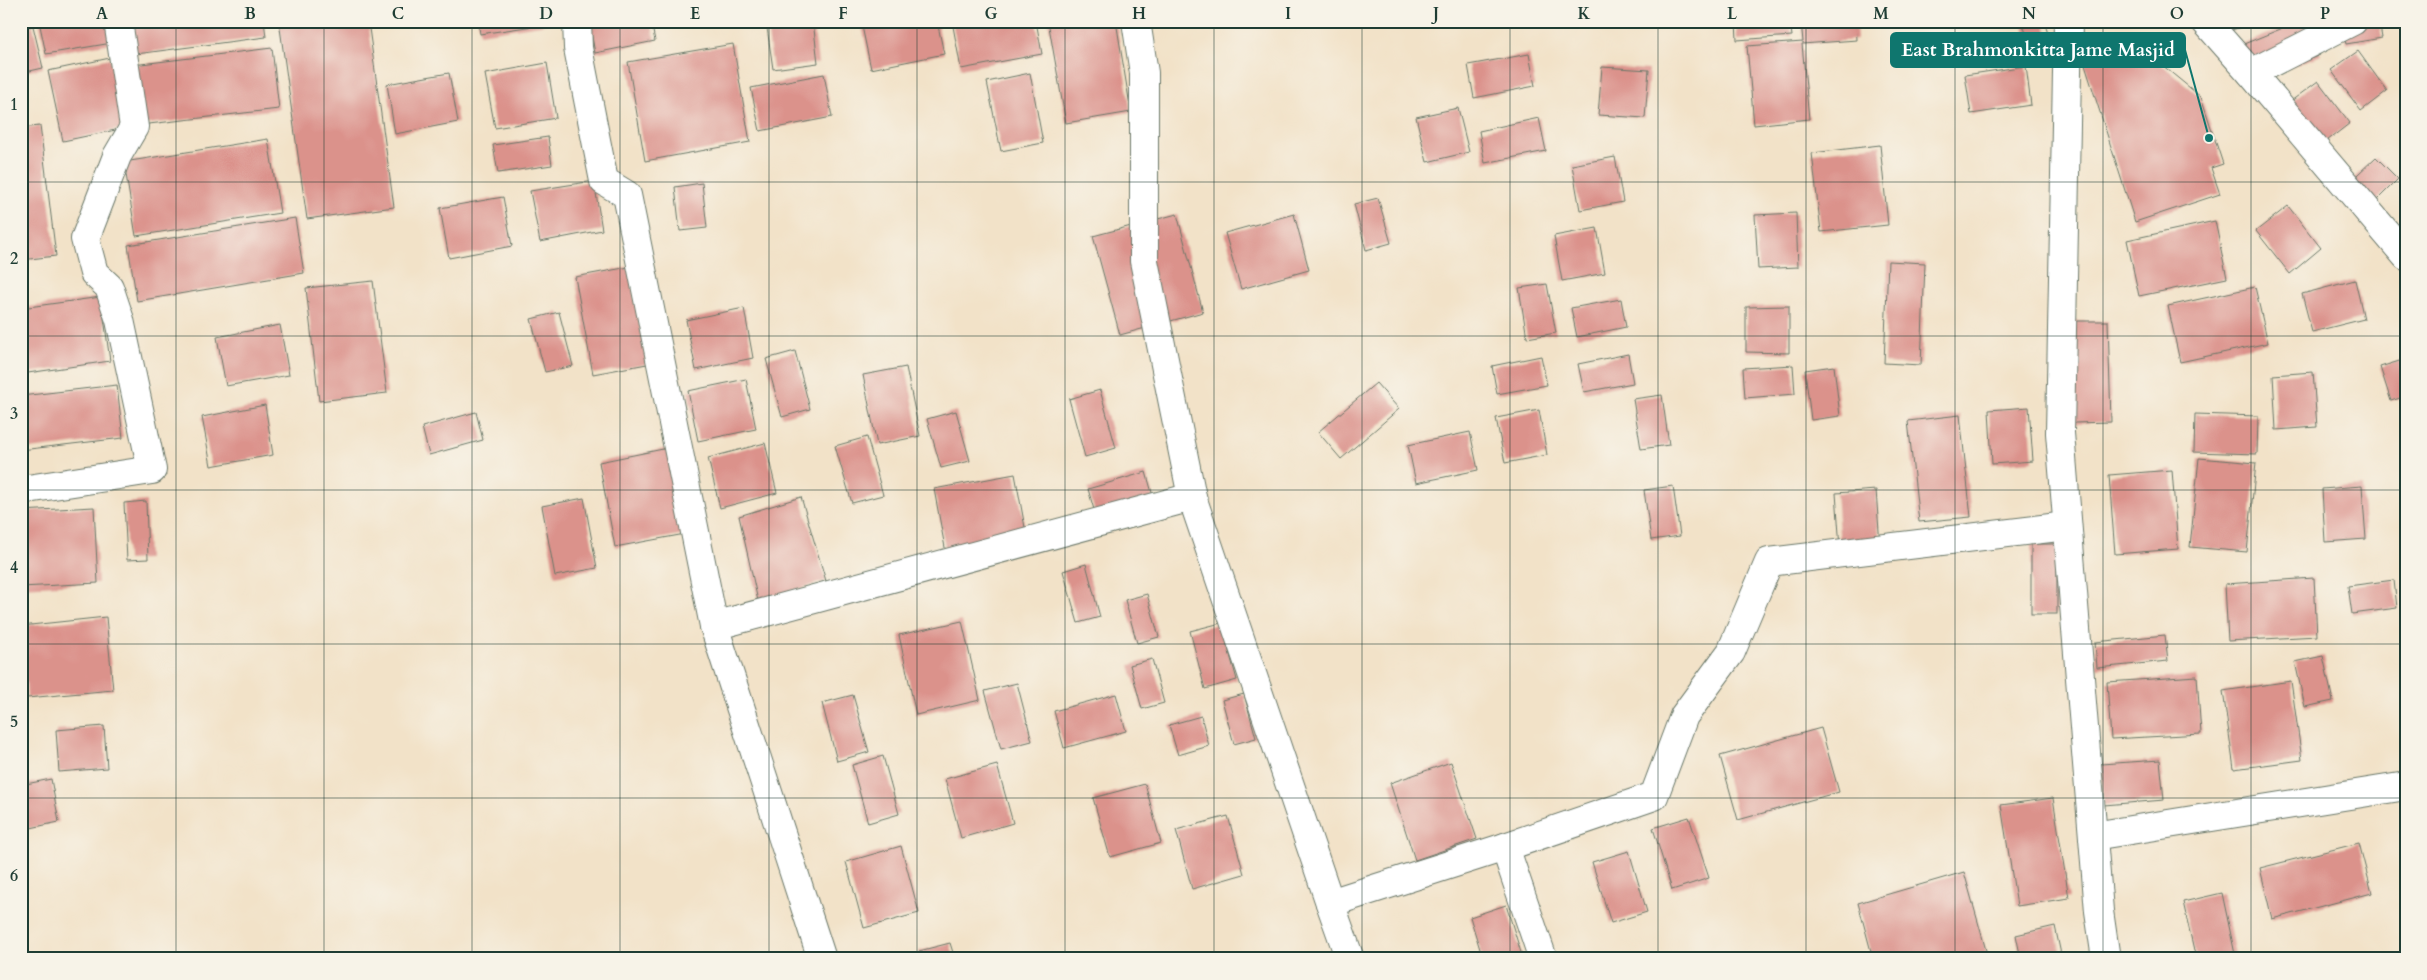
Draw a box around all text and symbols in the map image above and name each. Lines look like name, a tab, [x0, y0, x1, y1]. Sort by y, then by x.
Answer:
text: A	[96, 3, 108, 25]
text: B	[244, 3, 256, 25]
text: C	[392, 3, 404, 25]
text: D	[539, 3, 553, 25]
text: E	[690, 3, 700, 25]
text: F	[838, 3, 848, 25]
text: G	[984, 3, 998, 25]
text: H	[1132, 3, 1146, 25]
text: I	[1285, 3, 1291, 25]
text: J	[1431, 3, 1439, 25]
text: K	[1578, 3, 1591, 25]
text: L	[1727, 3, 1738, 25]
text: M	[1873, 3, 1889, 25]
text: N	[2022, 3, 2036, 25]
text: O	[2170, 3, 2184, 25]
text: P	[2320, 3, 2330, 25]
callout: East Brahmonkitta Jame Masjid	[1891, 33, 2185, 67]
text: East Brahmonkitta Jame Masjid	[1901, 37, 2175, 63]
text: 1	[10, 94, 18, 116]
text: 2	[10, 248, 18, 270]
text: 3	[10, 403, 18, 425]
text: 4	[10, 557, 18, 579]
text: 5	[10, 711, 18, 733]
text: 6	[10, 865, 18, 887]

